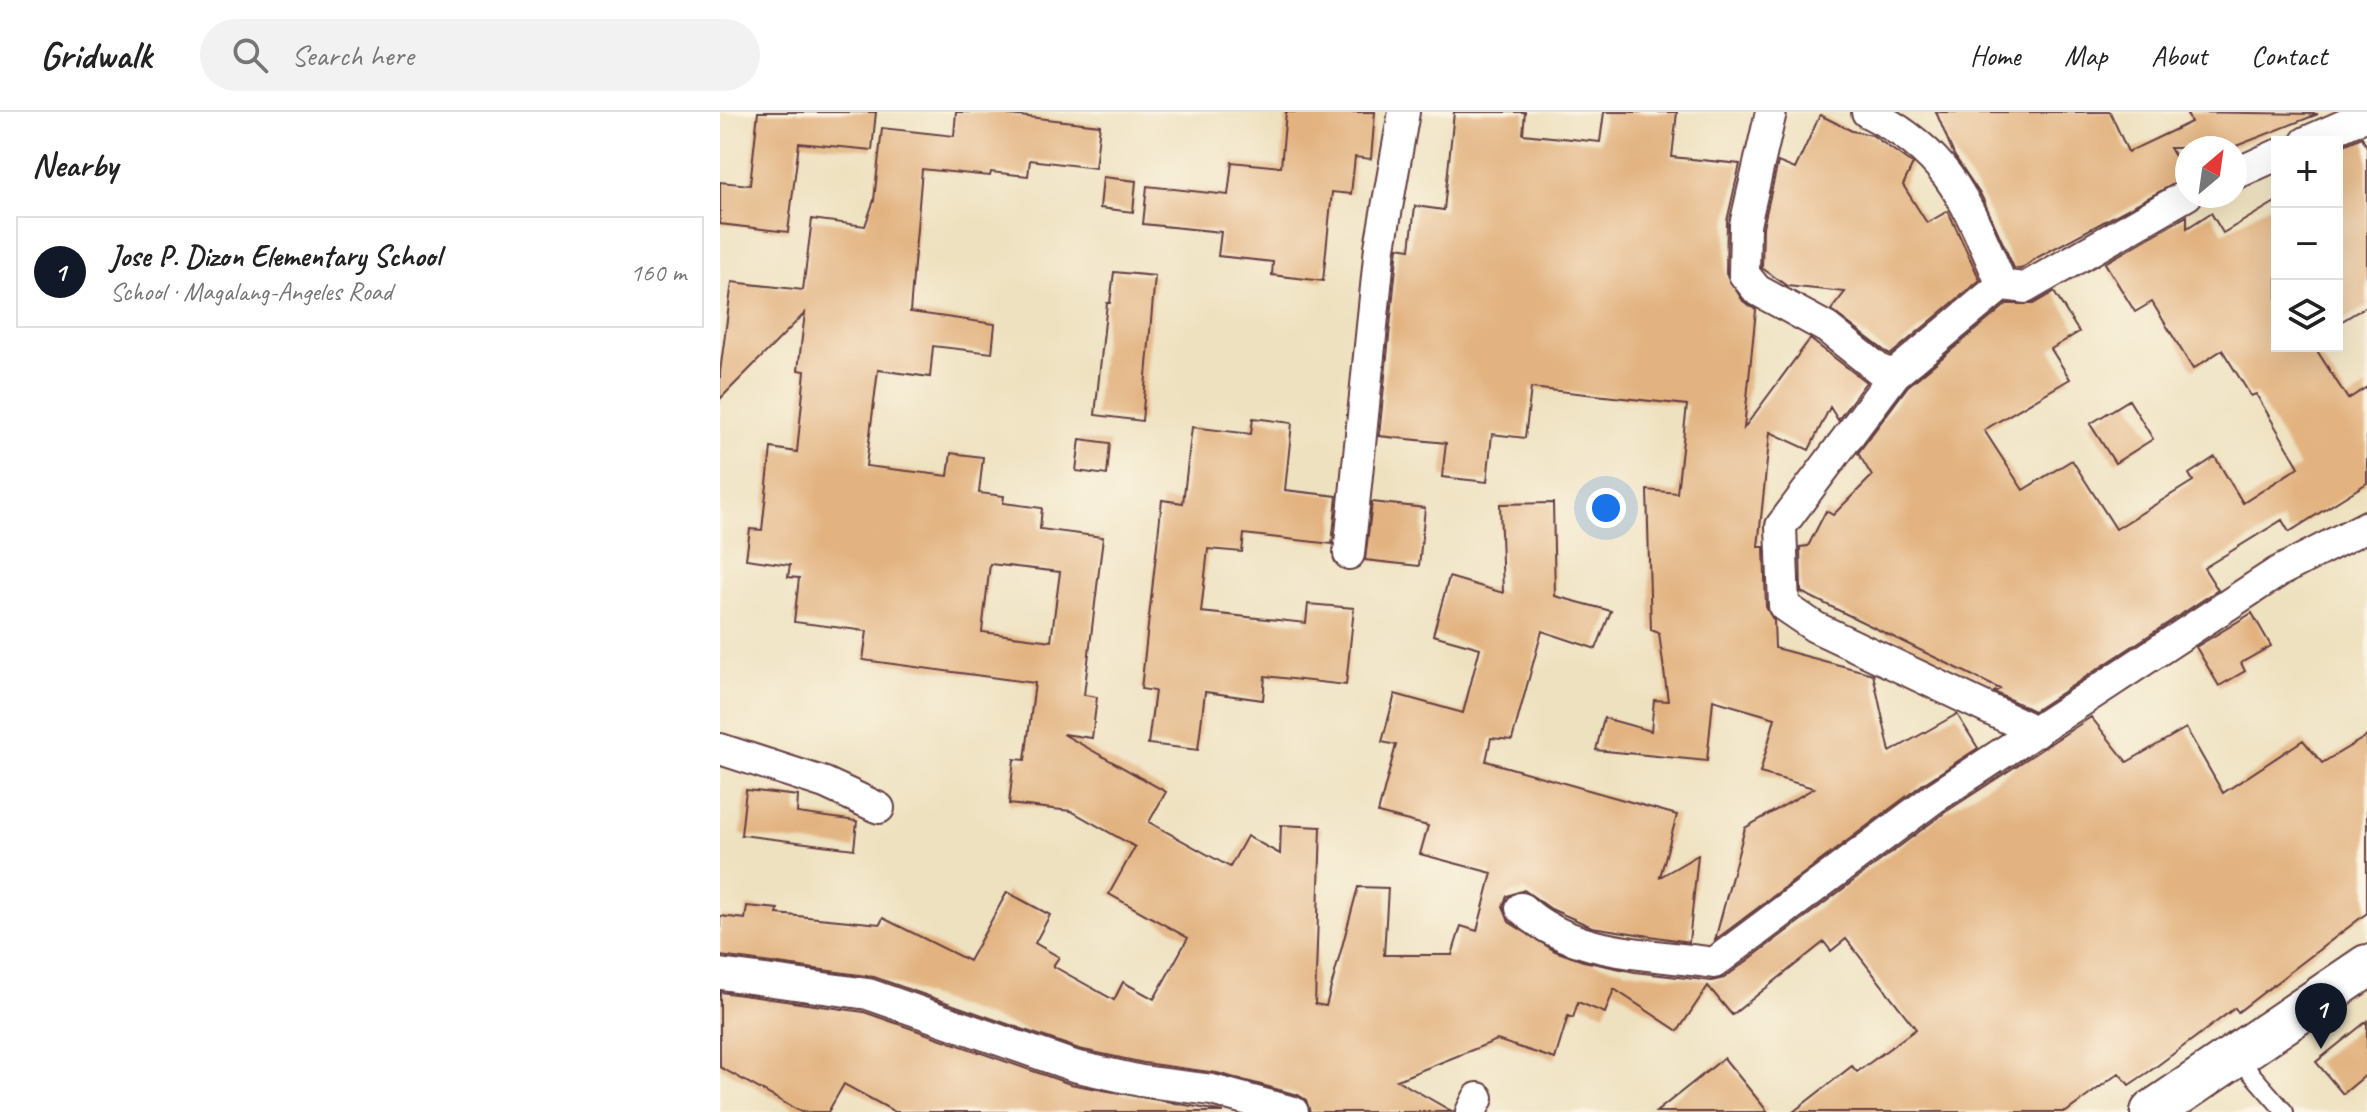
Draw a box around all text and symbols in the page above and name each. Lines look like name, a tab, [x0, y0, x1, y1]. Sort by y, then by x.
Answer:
search box	[200, 19, 760, 91]
text: Gridwalk	[40, 32, 152, 79]
icon: search	[228, 33, 272, 77]
text: Search here	[292, 36, 414, 74]
text: Home	[1970, 38, 2020, 73]
text: Map	[2064, 38, 2107, 73]
text: About	[2151, 38, 2207, 73]
text: Contact	[2251, 38, 2327, 73]
north arrow	[2175, 136, 2247, 208]
map controls	[2271, 136, 2343, 352]
button: +	[2271, 136, 2343, 208]
text: Nearby	[32, 143, 118, 186]
button: −	[2271, 208, 2343, 280]
text: Jose P. Dizon Elementary School	[110, 237, 441, 275]
text: 1	[54, 256, 66, 289]
text: 160 m	[630, 256, 686, 289]
text: School · Magalang-Angeles Road	[110, 275, 392, 308]
button: layers	[2271, 280, 2343, 352]
your location	[1586, 488, 1626, 528]
pin: 1	[2295, 983, 2347, 1049]

